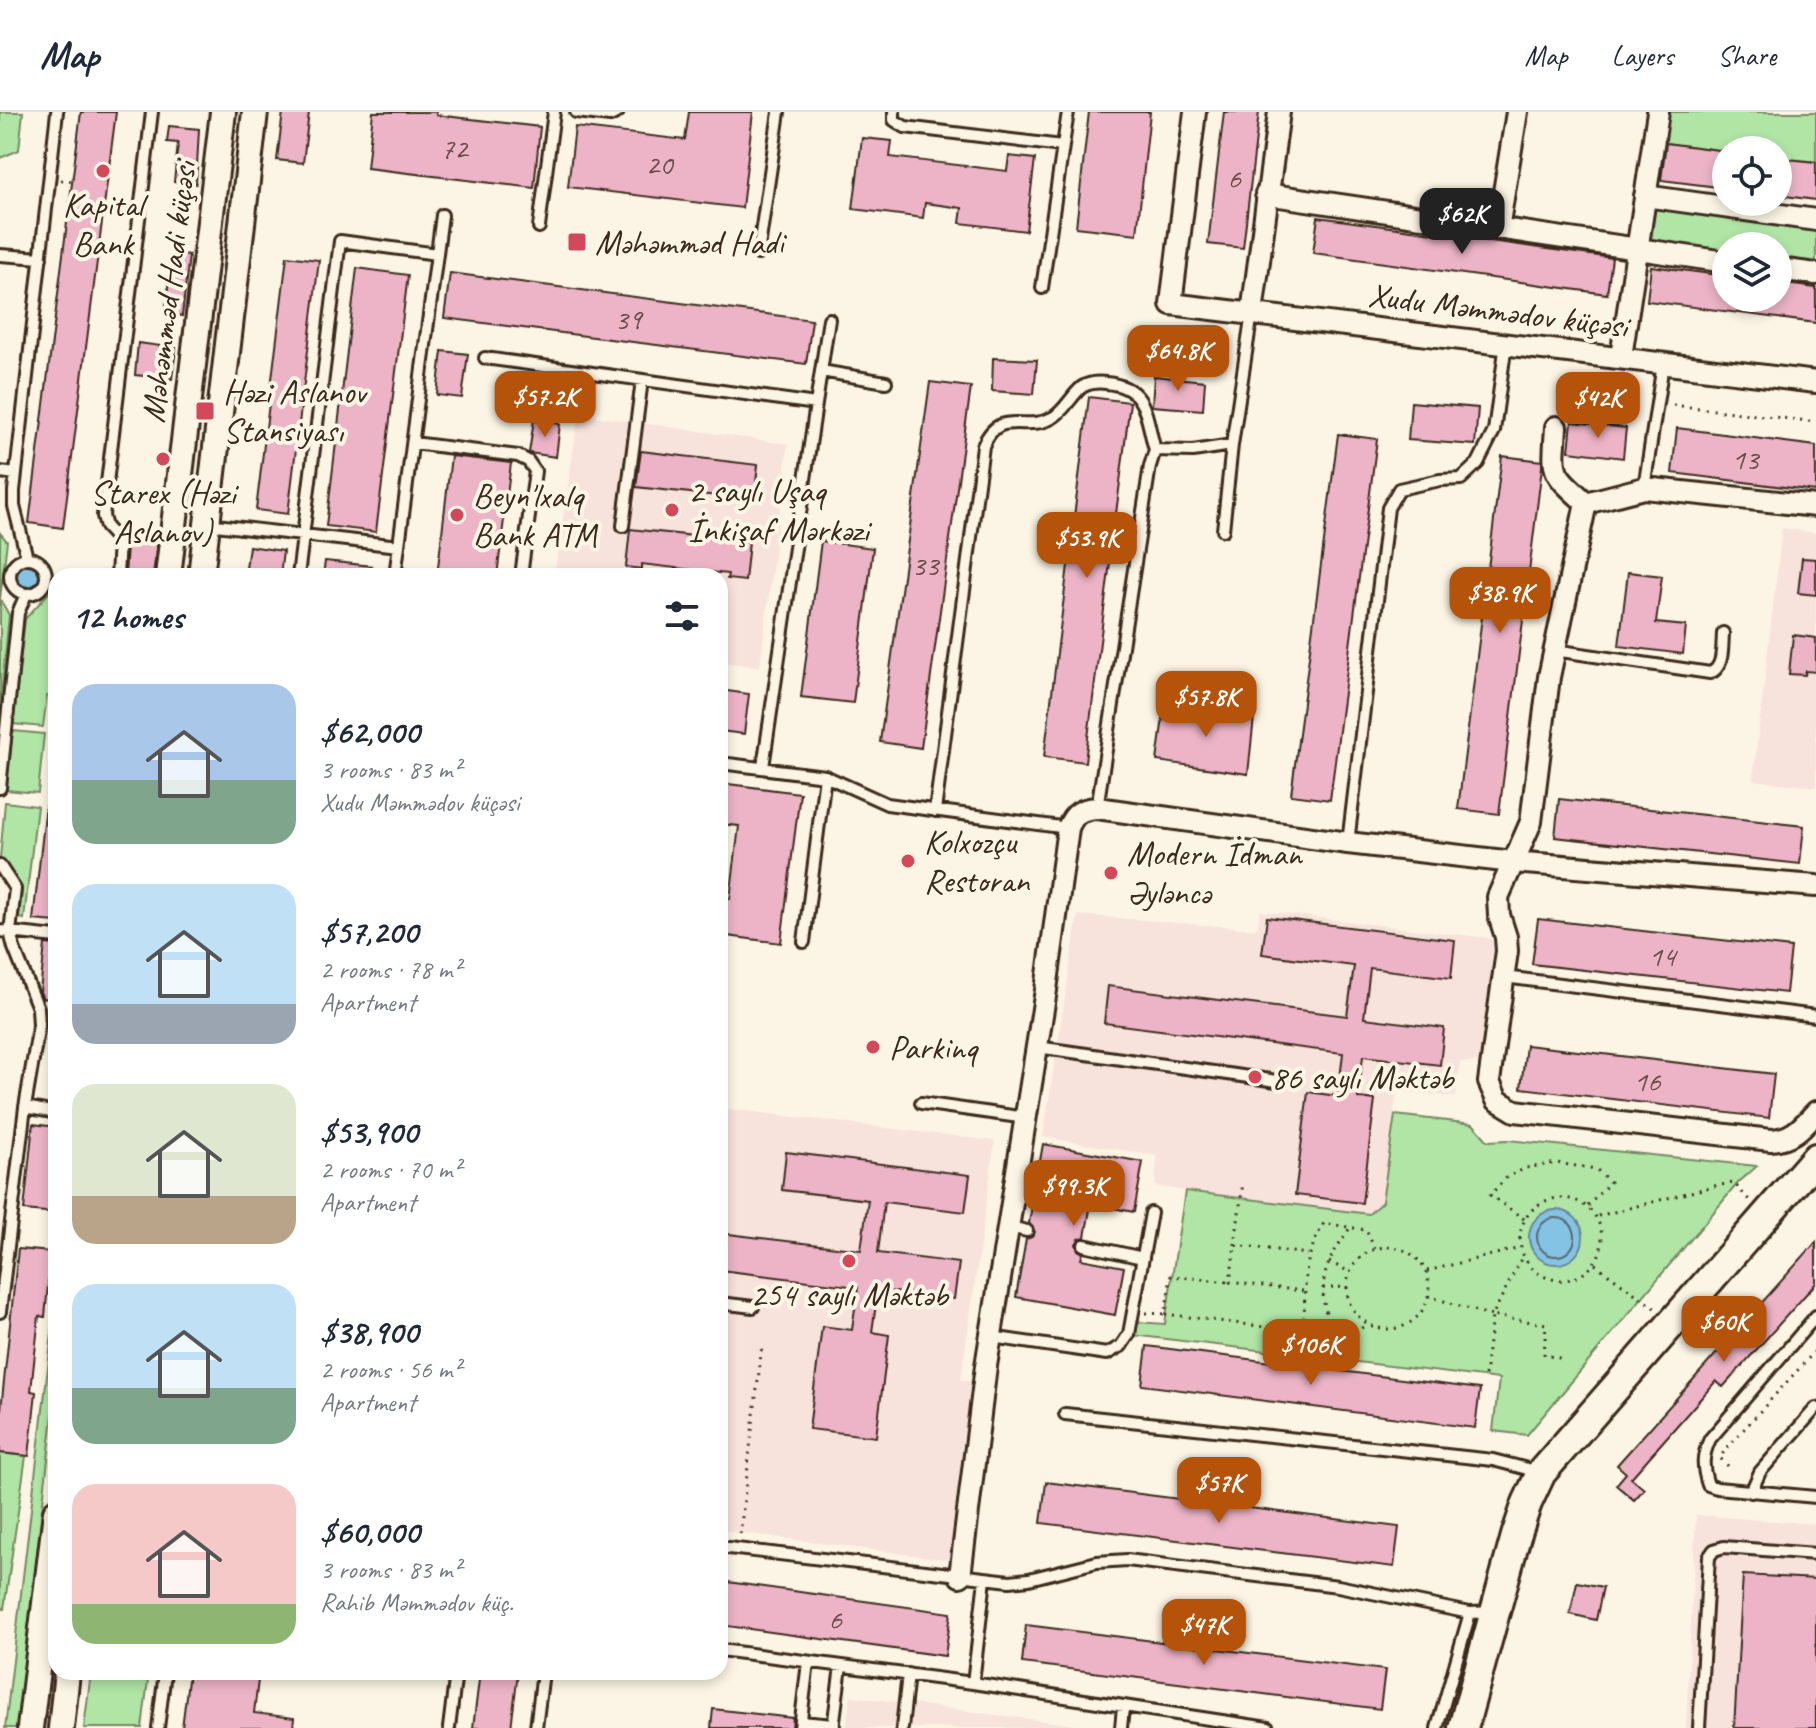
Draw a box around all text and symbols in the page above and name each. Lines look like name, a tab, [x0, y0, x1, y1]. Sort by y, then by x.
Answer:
text: Map	[40, 32, 99, 79]
text: Map	[1525, 38, 1568, 73]
text: Layers	[1612, 38, 1673, 73]
text: Share	[1717, 38, 1776, 73]
house number: 72	[441, 129, 470, 167]
map controls	[1712, 136, 1792, 312]
button: locate	[1712, 136, 1792, 216]
house number: 20	[646, 145, 675, 183]
street label: Məhəmməd Hadi küçəsi	[131, 155, 206, 425]
house number: 6	[1227, 159, 1242, 197]
marker: Kapital Bank	[94, 162, 112, 180]
place label: Kapital Bank	[63, 183, 150, 265]
pin: $62K	[1415, 188, 1509, 256]
text: $62K	[1438, 197, 1486, 230]
place label: Məhəmməd Hadi	[595, 221, 787, 264]
marker: Məhəmməd Hadi	[566, 231, 588, 253]
button: layers	[1712, 232, 1792, 312]
street label: Xudu Məmmədov küçəsi	[1366, 273, 1634, 348]
house number: 39	[615, 300, 644, 338]
pin: $64.8K	[1113, 325, 1243, 393]
text: $64.8K	[1145, 334, 1211, 367]
place label: Həzi Aslanov Stansiyası	[223, 370, 368, 452]
pin: $57.2K	[480, 371, 610, 439]
pin: $42K	[1551, 372, 1645, 440]
text: $57.2K	[513, 380, 577, 413]
text: $42K	[1574, 381, 1622, 414]
marker: Həzi Aslanov Stansiyası	[194, 400, 216, 422]
house number: 13	[1732, 440, 1761, 478]
marker: Starex (Həzi Aslanov)	[154, 450, 172, 468]
place label: 2 saylı Uşaq İnkişaf Mərkəzi	[688, 469, 873, 551]
place label: Starex (Həzi Aslanov)	[90, 471, 239, 553]
place label: Beyn'lxalq Bank ATM	[473, 474, 598, 556]
marker: 2 saylı Uşaq İnkişaf Mərkəzi	[663, 501, 681, 519]
marker: Beyn'lxalq Bank ATM	[448, 506, 466, 524]
pin: $53.9K	[1022, 512, 1152, 580]
text: $53.9K	[1055, 521, 1119, 554]
house number: 33	[912, 546, 941, 584]
pin: $38.9K	[1435, 567, 1565, 635]
text: $38.9K	[1468, 576, 1532, 609]
icon: filters	[660, 594, 704, 638]
text: 12 homes	[72, 595, 183, 638]
pin: $57.8K	[1141, 671, 1271, 739]
text: $57.8K	[1174, 680, 1238, 713]
text: $62,000	[320, 710, 419, 753]
icon: home	[136, 716, 232, 812]
text: 3 rooms · 83 m²	[320, 753, 461, 786]
text: Xudu Məmmədov küçəsi	[320, 786, 520, 819]
place label: Kolxozçu Restoran	[924, 820, 1031, 902]
place label: Modern İdman Əyləncə	[1127, 832, 1303, 914]
marker: Kolxozçu Restoran	[899, 852, 917, 870]
marker: Modern İdman Əyləncə	[1102, 864, 1120, 882]
text: $57,200	[320, 910, 418, 953]
icon: home	[136, 916, 232, 1012]
house number: 14	[1649, 937, 1678, 975]
text: 2 rooms · 78 m²	[320, 953, 461, 986]
text: Apartment	[320, 986, 416, 1019]
place label: Parkinq	[889, 1026, 980, 1069]
marker: Parkinq	[864, 1038, 882, 1056]
place label: 86 saylı Məktəb	[1271, 1056, 1455, 1099]
house number: 16	[1634, 1062, 1662, 1100]
marker: 86 saylı Məktəb	[1246, 1068, 1264, 1086]
text: $53,900	[320, 1110, 418, 1153]
icon: home	[136, 1116, 232, 1212]
text: 2 rooms · 70 m²	[320, 1153, 461, 1186]
pin: $99.3K	[1009, 1160, 1139, 1228]
text: $99.3K	[1042, 1169, 1106, 1202]
text: Apartment	[320, 1186, 416, 1219]
marker: 254 saylı Məktəb	[840, 1252, 858, 1270]
place label: 254 saylı Məktəb	[750, 1273, 950, 1316]
pin: $60K	[1677, 1296, 1771, 1364]
text: $60K	[1700, 1305, 1748, 1338]
text: $38,900	[320, 1310, 418, 1353]
icon: home	[136, 1316, 232, 1412]
pin: $106K	[1255, 1319, 1367, 1387]
text: $106K	[1281, 1328, 1341, 1361]
text: 2 rooms · 56 m²	[320, 1353, 461, 1386]
text: Apartment	[320, 1386, 416, 1419]
pin: $57K	[1172, 1457, 1266, 1525]
text: $57K	[1195, 1466, 1243, 1499]
text: $60,000	[320, 1510, 419, 1553]
icon: home	[136, 1516, 232, 1612]
text: 3 rooms · 83 m²	[320, 1553, 461, 1586]
text: Rahib Məmmədov küç.	[320, 1586, 513, 1619]
pin: $47K	[1157, 1599, 1251, 1667]
house number: 6	[828, 1600, 843, 1638]
text: $47K	[1180, 1608, 1228, 1641]

